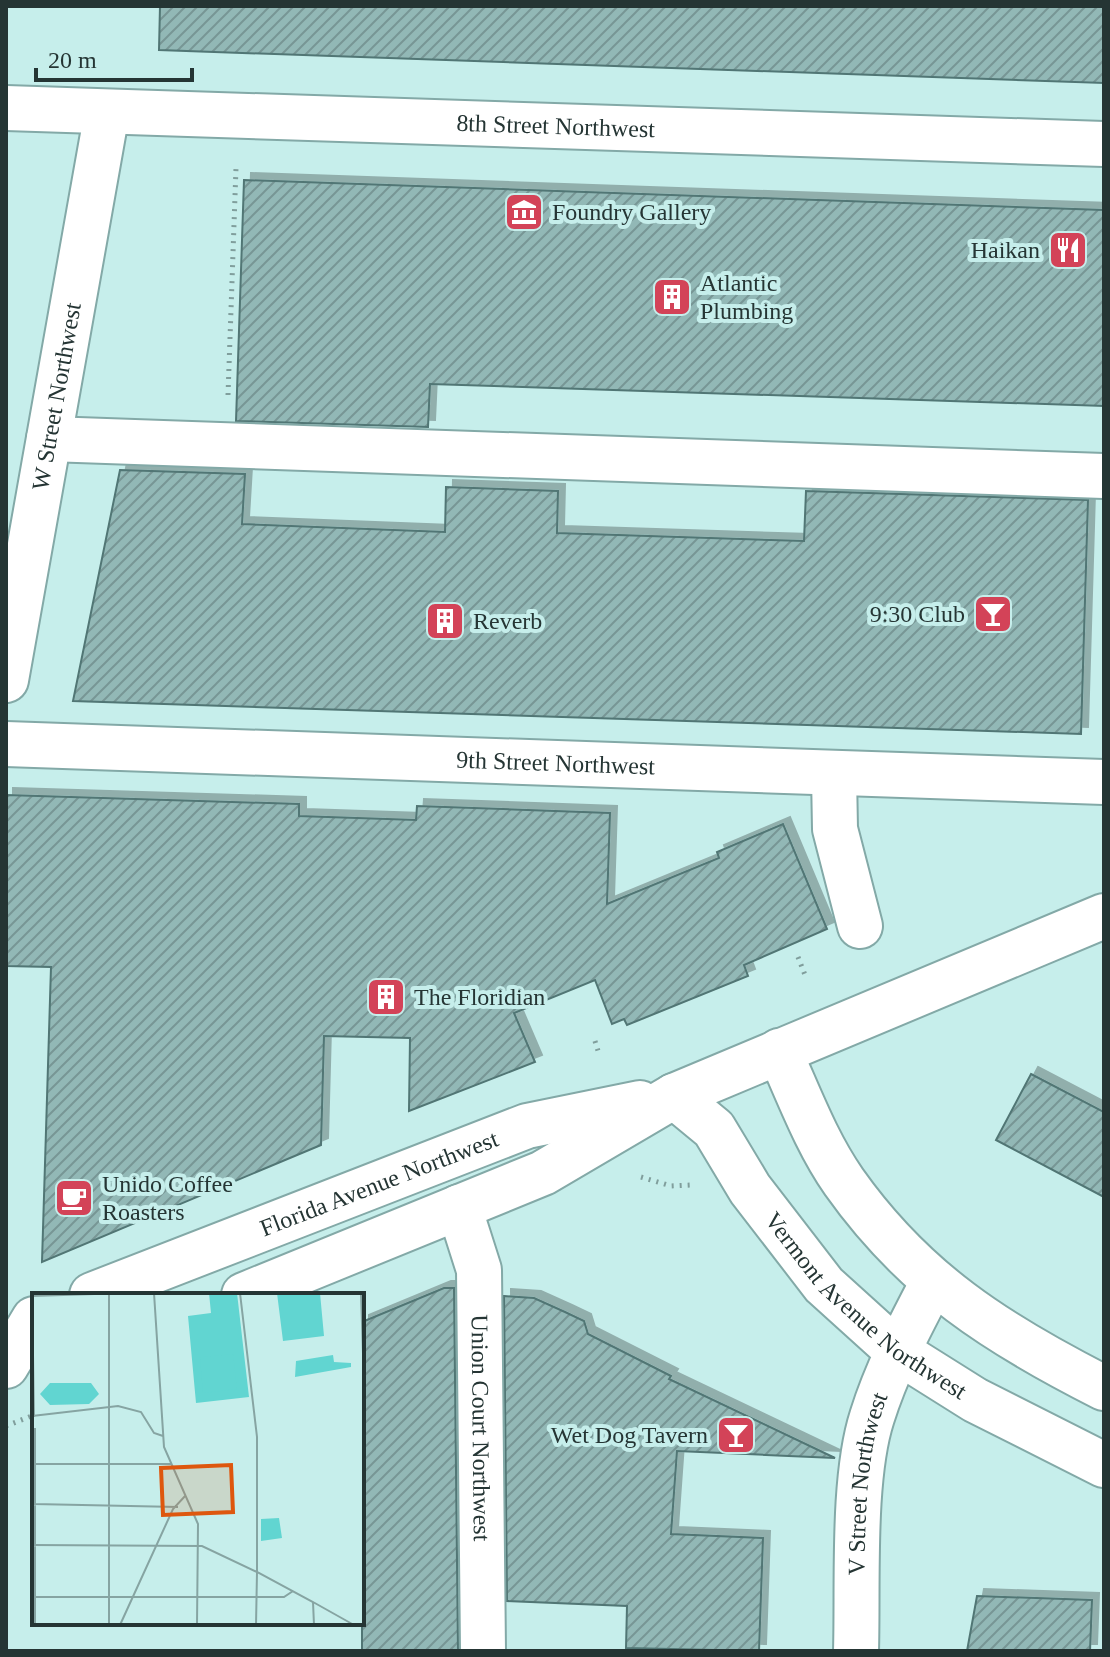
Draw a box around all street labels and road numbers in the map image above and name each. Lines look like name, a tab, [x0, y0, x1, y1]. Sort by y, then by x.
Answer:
street label: 8th Street Northwest	[456, 110, 656, 142]
street label: W Street Northwest	[27, 300, 86, 492]
street label: 9th Street Northwest	[456, 747, 656, 779]
street label: Florida Avenue Northwest	[256, 1125, 502, 1241]
street label: Vermont Avenue Northwest	[760, 1207, 972, 1405]
street label: Union Court Northwest	[466, 1314, 495, 1542]
street label: V Street Northwest	[844, 1388, 893, 1576]

